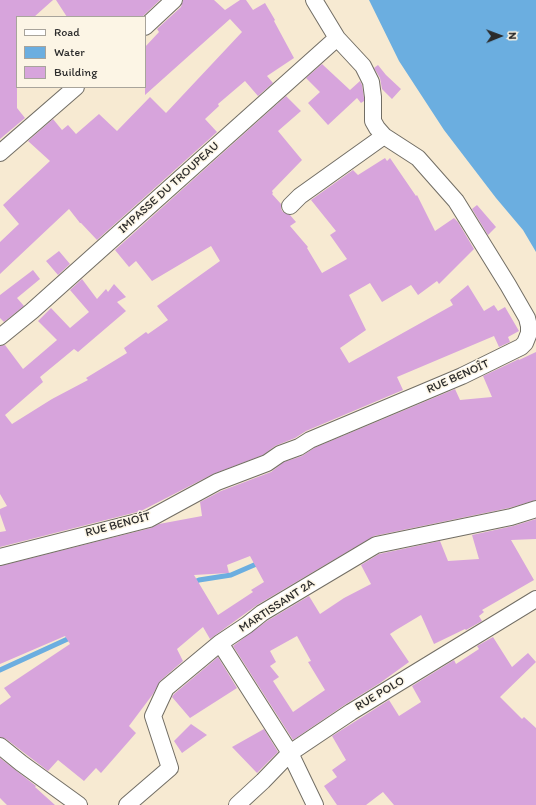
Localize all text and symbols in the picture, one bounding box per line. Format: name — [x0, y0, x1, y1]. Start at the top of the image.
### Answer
legend — [16, 16, 146, 88]
north arrow — [480, 16, 520, 56]
text: Road — [54, 25, 80, 39]
text: N — [506, 32, 519, 40]
text: Water — [54, 45, 85, 59]
text: Building — [54, 65, 97, 79]
street label: IMPASSE DU TROUPEAU — [116, 139, 222, 237]
street label: RUE BENOÎT — [424, 357, 492, 397]
street label: RUE BENOÎT — [84, 509, 152, 541]
street label: MARTISSANT 2A — [237, 576, 317, 636]
street label: RUE POLO — [353, 674, 407, 714]

